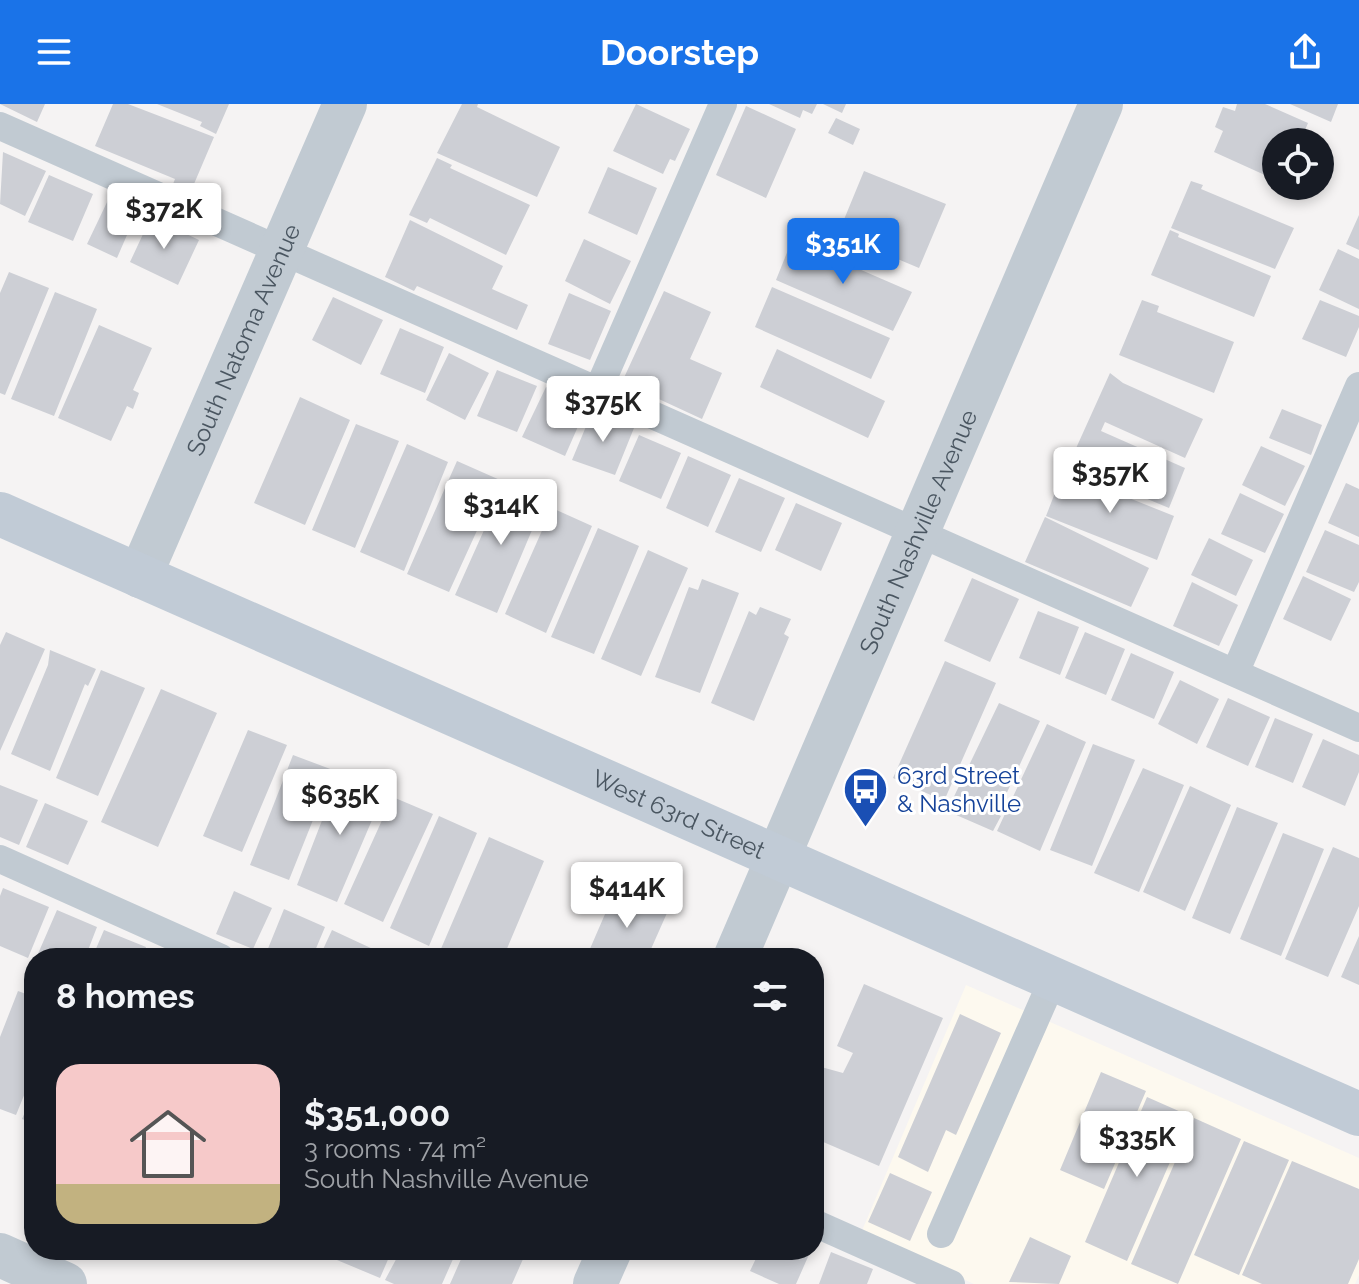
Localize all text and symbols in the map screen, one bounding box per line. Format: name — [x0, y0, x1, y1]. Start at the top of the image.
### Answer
icon: menu — [32, 30, 76, 74]
icon: share — [1283, 30, 1327, 74]
text: Doorstep — [600, 31, 759, 73]
map controls — [1262, 128, 1334, 200]
button: locate — [1262, 128, 1334, 200]
pin: $372K — [108, 183, 220, 251]
text: $372K — [125, 194, 203, 224]
pin: $351K — [787, 218, 899, 286]
street label: South Natoma Avenue — [180, 219, 306, 460]
text: $351K — [805, 229, 881, 259]
pin: $375K — [547, 376, 659, 444]
text: $375K — [565, 387, 641, 417]
street label: South Nashville Avenue — [853, 405, 983, 658]
pin: $357K — [1054, 447, 1166, 515]
text: $357K — [1071, 458, 1149, 488]
pin: $314K — [445, 479, 557, 547]
text: $314K — [463, 490, 539, 520]
place label: 63rd Street & Nashville — [897, 761, 1021, 818]
street label: West 63rd Street — [588, 763, 770, 865]
bus stop icon: 63rd Street & Nashville — [842, 765, 890, 828]
pin: $635K — [284, 769, 396, 837]
text: $635K — [301, 780, 379, 810]
pin: $414K — [571, 862, 683, 930]
text: $414K — [589, 873, 665, 903]
icon: filters — [748, 974, 792, 1018]
text: 8 homes — [56, 976, 195, 1016]
text: $351,000 — [304, 1094, 451, 1134]
icon: home — [120, 1096, 216, 1192]
pin: $335K — [1081, 1111, 1193, 1179]
text: $335K — [1098, 1122, 1176, 1152]
text: 3 rooms · 74 m² — [304, 1134, 486, 1164]
text: South Nashville Avenue — [304, 1164, 589, 1194]

